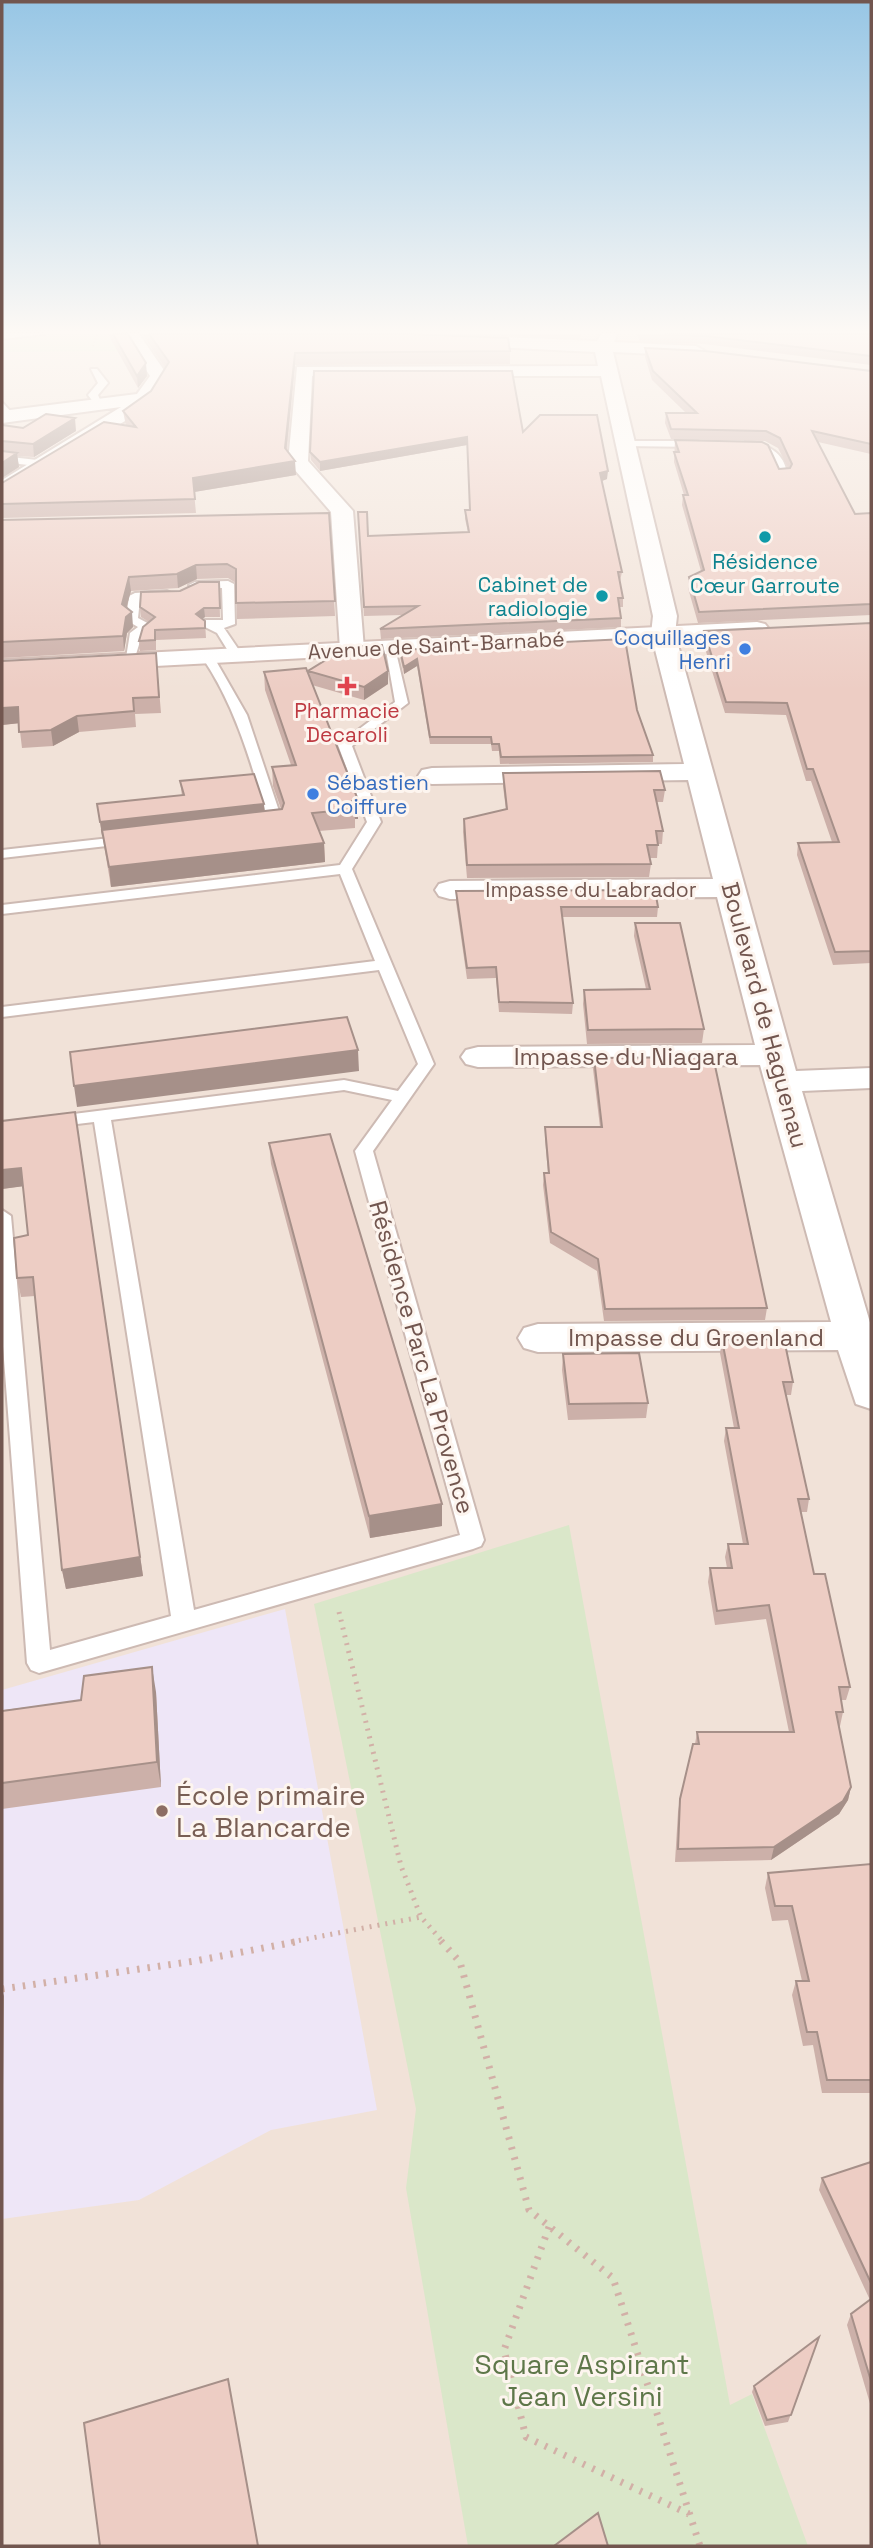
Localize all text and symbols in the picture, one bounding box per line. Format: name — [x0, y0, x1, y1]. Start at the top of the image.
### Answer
marker: Résidence Cœur Garroute — [757, 529, 773, 545]
place label: Résidence Cœur Garroute — [690, 548, 840, 599]
place label: Cabinet de radiologie — [478, 571, 588, 622]
marker: Cabinet de radiologie — [594, 588, 610, 604]
place label: Coquillages Henri — [614, 624, 731, 675]
street label: Avenue de Saint-Barnabé — [307, 625, 565, 665]
marker: Coquillages Henri — [737, 641, 753, 657]
marker: Pharmacie Decaroli — [339, 678, 355, 694]
place label: Pharmacie Decaroli — [294, 697, 400, 748]
place label: Sébastien Coiffure — [327, 769, 429, 820]
marker: Sébastien Coiffure — [305, 786, 321, 802]
street label: Impasse du Labrador — [485, 876, 697, 903]
street label: Boulevard de Haguenau — [715, 879, 815, 1151]
street label: Impasse du Niagara — [514, 1041, 738, 1072]
street label: Résidence Parc La Provence — [362, 1197, 482, 1517]
street label: Impasse du Groenland — [568, 1322, 824, 1353]
place label: École primaire La Blancarde — [176, 1777, 366, 1845]
marker: École primaire La Blancarde — [154, 1803, 170, 1819]
park label: Square Aspirant Jean Versini — [474, 2346, 690, 2414]

